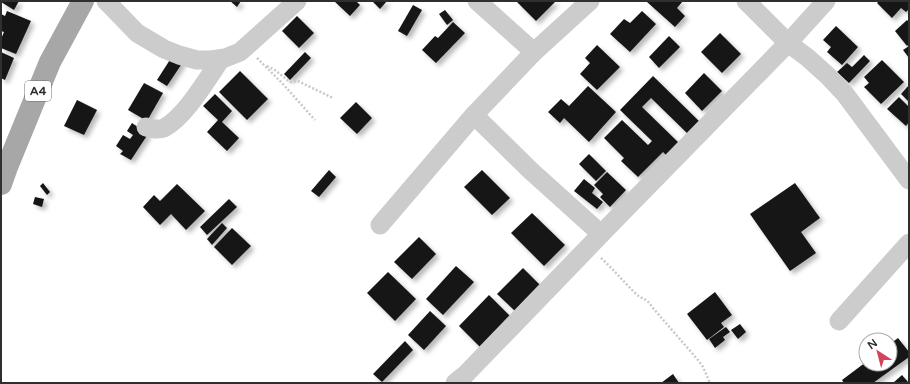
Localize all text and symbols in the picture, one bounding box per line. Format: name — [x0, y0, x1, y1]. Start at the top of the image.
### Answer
road number: A4 — [25, 81, 51, 101]
north arrow — [858, 332, 898, 372]
text: N — [865, 336, 880, 352]

